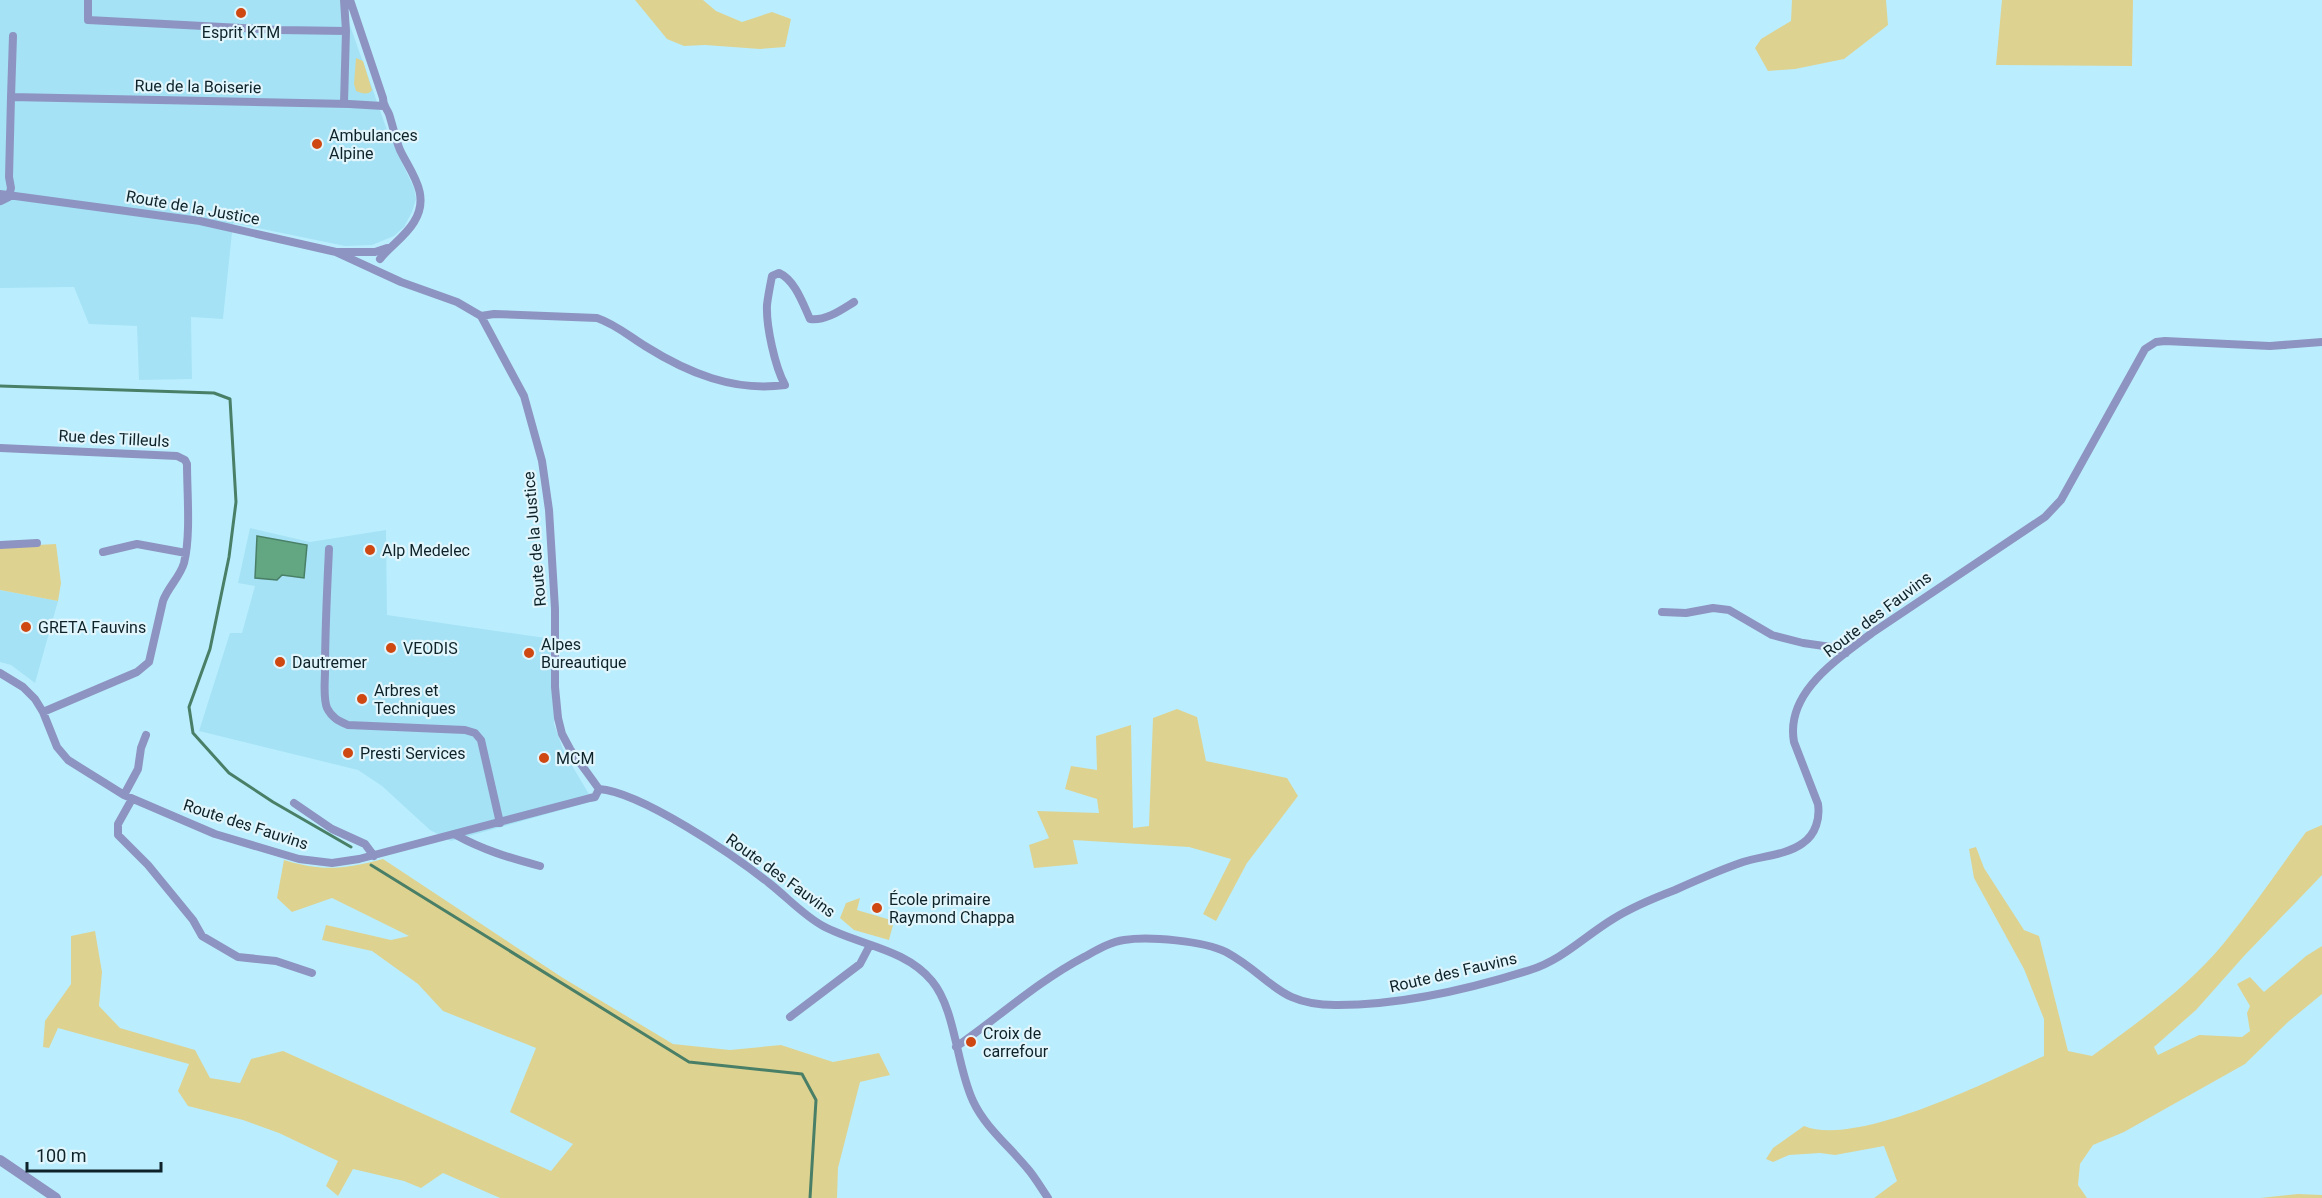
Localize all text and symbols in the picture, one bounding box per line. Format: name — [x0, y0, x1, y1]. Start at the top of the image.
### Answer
marker: Esprit KTM — [234, 6, 248, 20]
place label: Esprit KTM — [202, 23, 280, 42]
street label: Rue de la Boiserie — [134, 76, 261, 97]
place label: Ambulances Alpine — [329, 126, 418, 163]
marker: Ambulances Alpine — [310, 137, 324, 151]
street label: Route de la Justice — [125, 186, 261, 229]
street label: Rue des Tilleuls — [58, 426, 170, 451]
street label: Route de la Justice — [519, 471, 550, 607]
place label: Alp Medelec — [382, 541, 470, 560]
marker: Alp Medelec — [363, 543, 377, 557]
street label: Route des Fauvins — [1820, 568, 1935, 661]
place label: GRETA Fauvins — [38, 618, 146, 637]
marker: GRETA Fauvins — [19, 620, 33, 634]
place label: Alpes Bureautique — [541, 635, 627, 672]
place label: VEODIS — [403, 639, 458, 658]
marker: VEODIS — [384, 641, 398, 655]
marker: Alpes Bureautique — [522, 646, 536, 660]
place label: Dautremer — [292, 653, 368, 672]
marker: Dautremer — [273, 655, 287, 669]
place label: Arbres et Techniques — [374, 681, 456, 718]
marker: Arbres et Techniques — [355, 692, 369, 706]
place label: Presti Services — [360, 744, 466, 763]
marker: Presti Services — [341, 746, 355, 760]
place label: MCM — [556, 749, 594, 768]
marker: MCM — [537, 751, 551, 765]
street label: Route des Fauvins — [181, 795, 311, 854]
street label: Route des Fauvins — [723, 829, 839, 921]
place label: École primaire Raymond Chappa — [889, 890, 1015, 927]
marker: École primaire Raymond Chappa — [870, 901, 884, 915]
street label: Route des Fauvins — [1388, 949, 1519, 996]
place label: Croix de carrefour — [983, 1024, 1049, 1061]
marker: Croix de carrefour — [964, 1035, 978, 1049]
scale bar — [27, 1135, 160, 1173]
text: 100 m — [36, 1145, 87, 1166]

